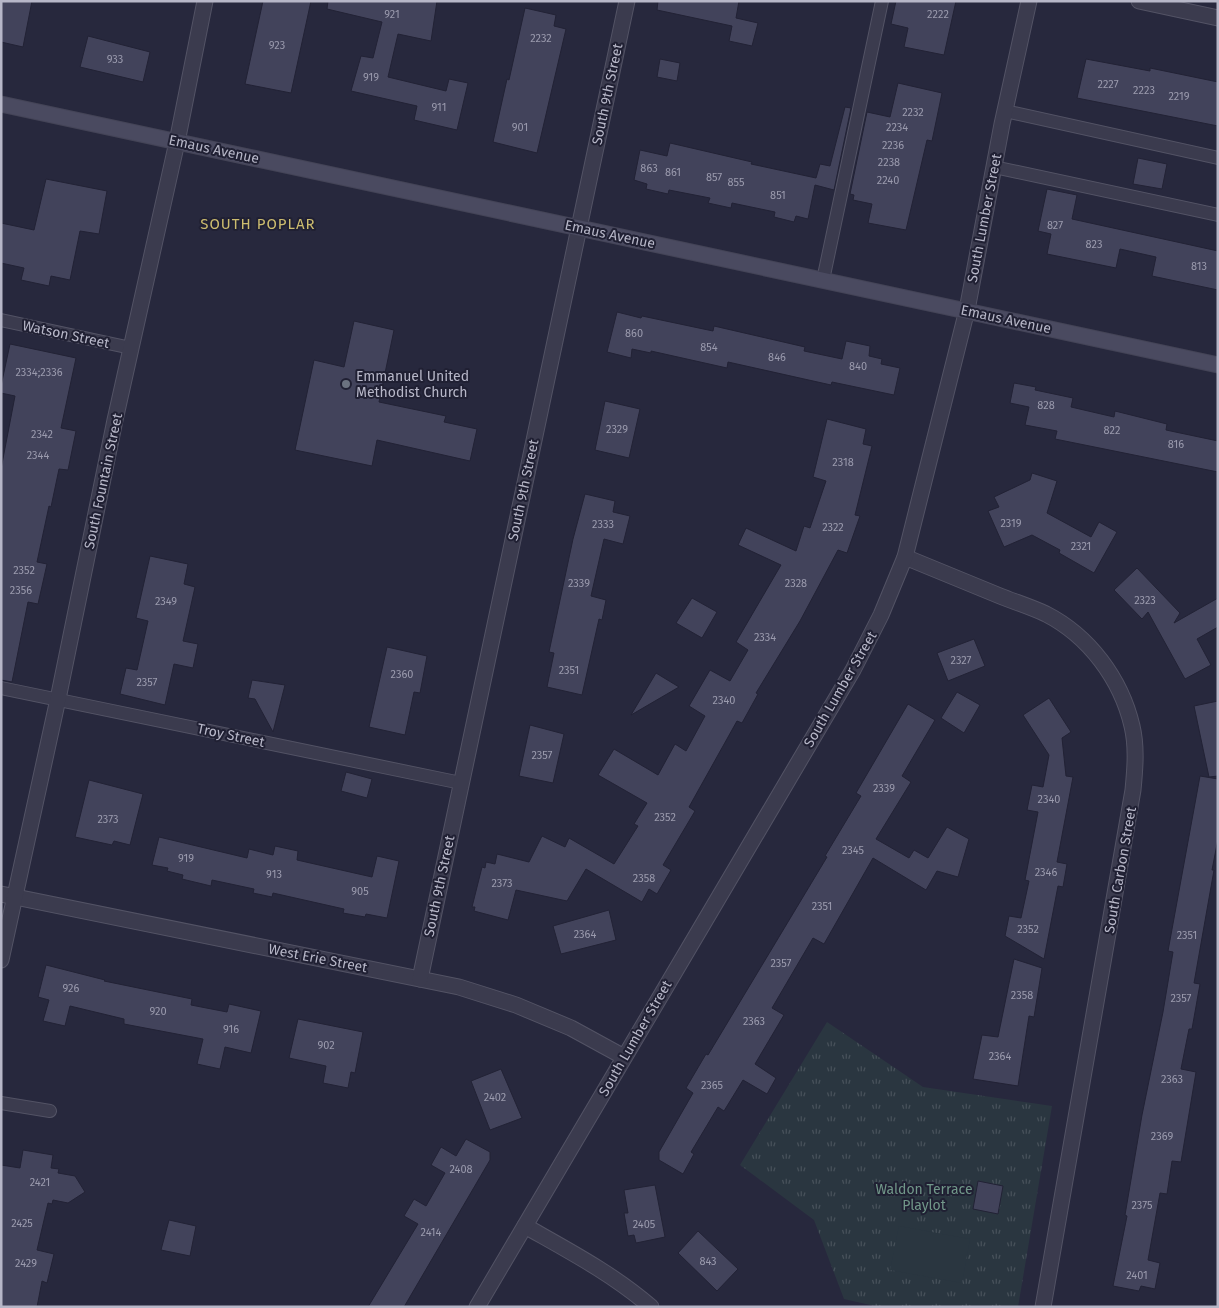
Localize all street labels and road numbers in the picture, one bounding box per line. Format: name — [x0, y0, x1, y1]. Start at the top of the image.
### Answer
street label: South 9th Street — [588, 41, 627, 146]
street label: Emaus Avenue — [167, 132, 261, 167]
street label: South Lumber Street — [964, 151, 1006, 284]
street label: Emaus Avenue — [563, 217, 657, 252]
street label: Emaus Avenue — [959, 302, 1053, 337]
street label: Watson Street — [21, 317, 112, 352]
street label: South Fountain Street — [81, 411, 126, 550]
street label: South 9th Street — [504, 437, 543, 542]
street label: South Lumber Street — [800, 628, 881, 750]
street label: Troy Street — [196, 720, 267, 751]
street label: South Carbon Street — [1101, 805, 1140, 935]
street label: South 9th Street — [420, 833, 459, 938]
street label: West Erie Street — [267, 941, 370, 977]
street label: South Lumber Street — [595, 977, 676, 1099]

